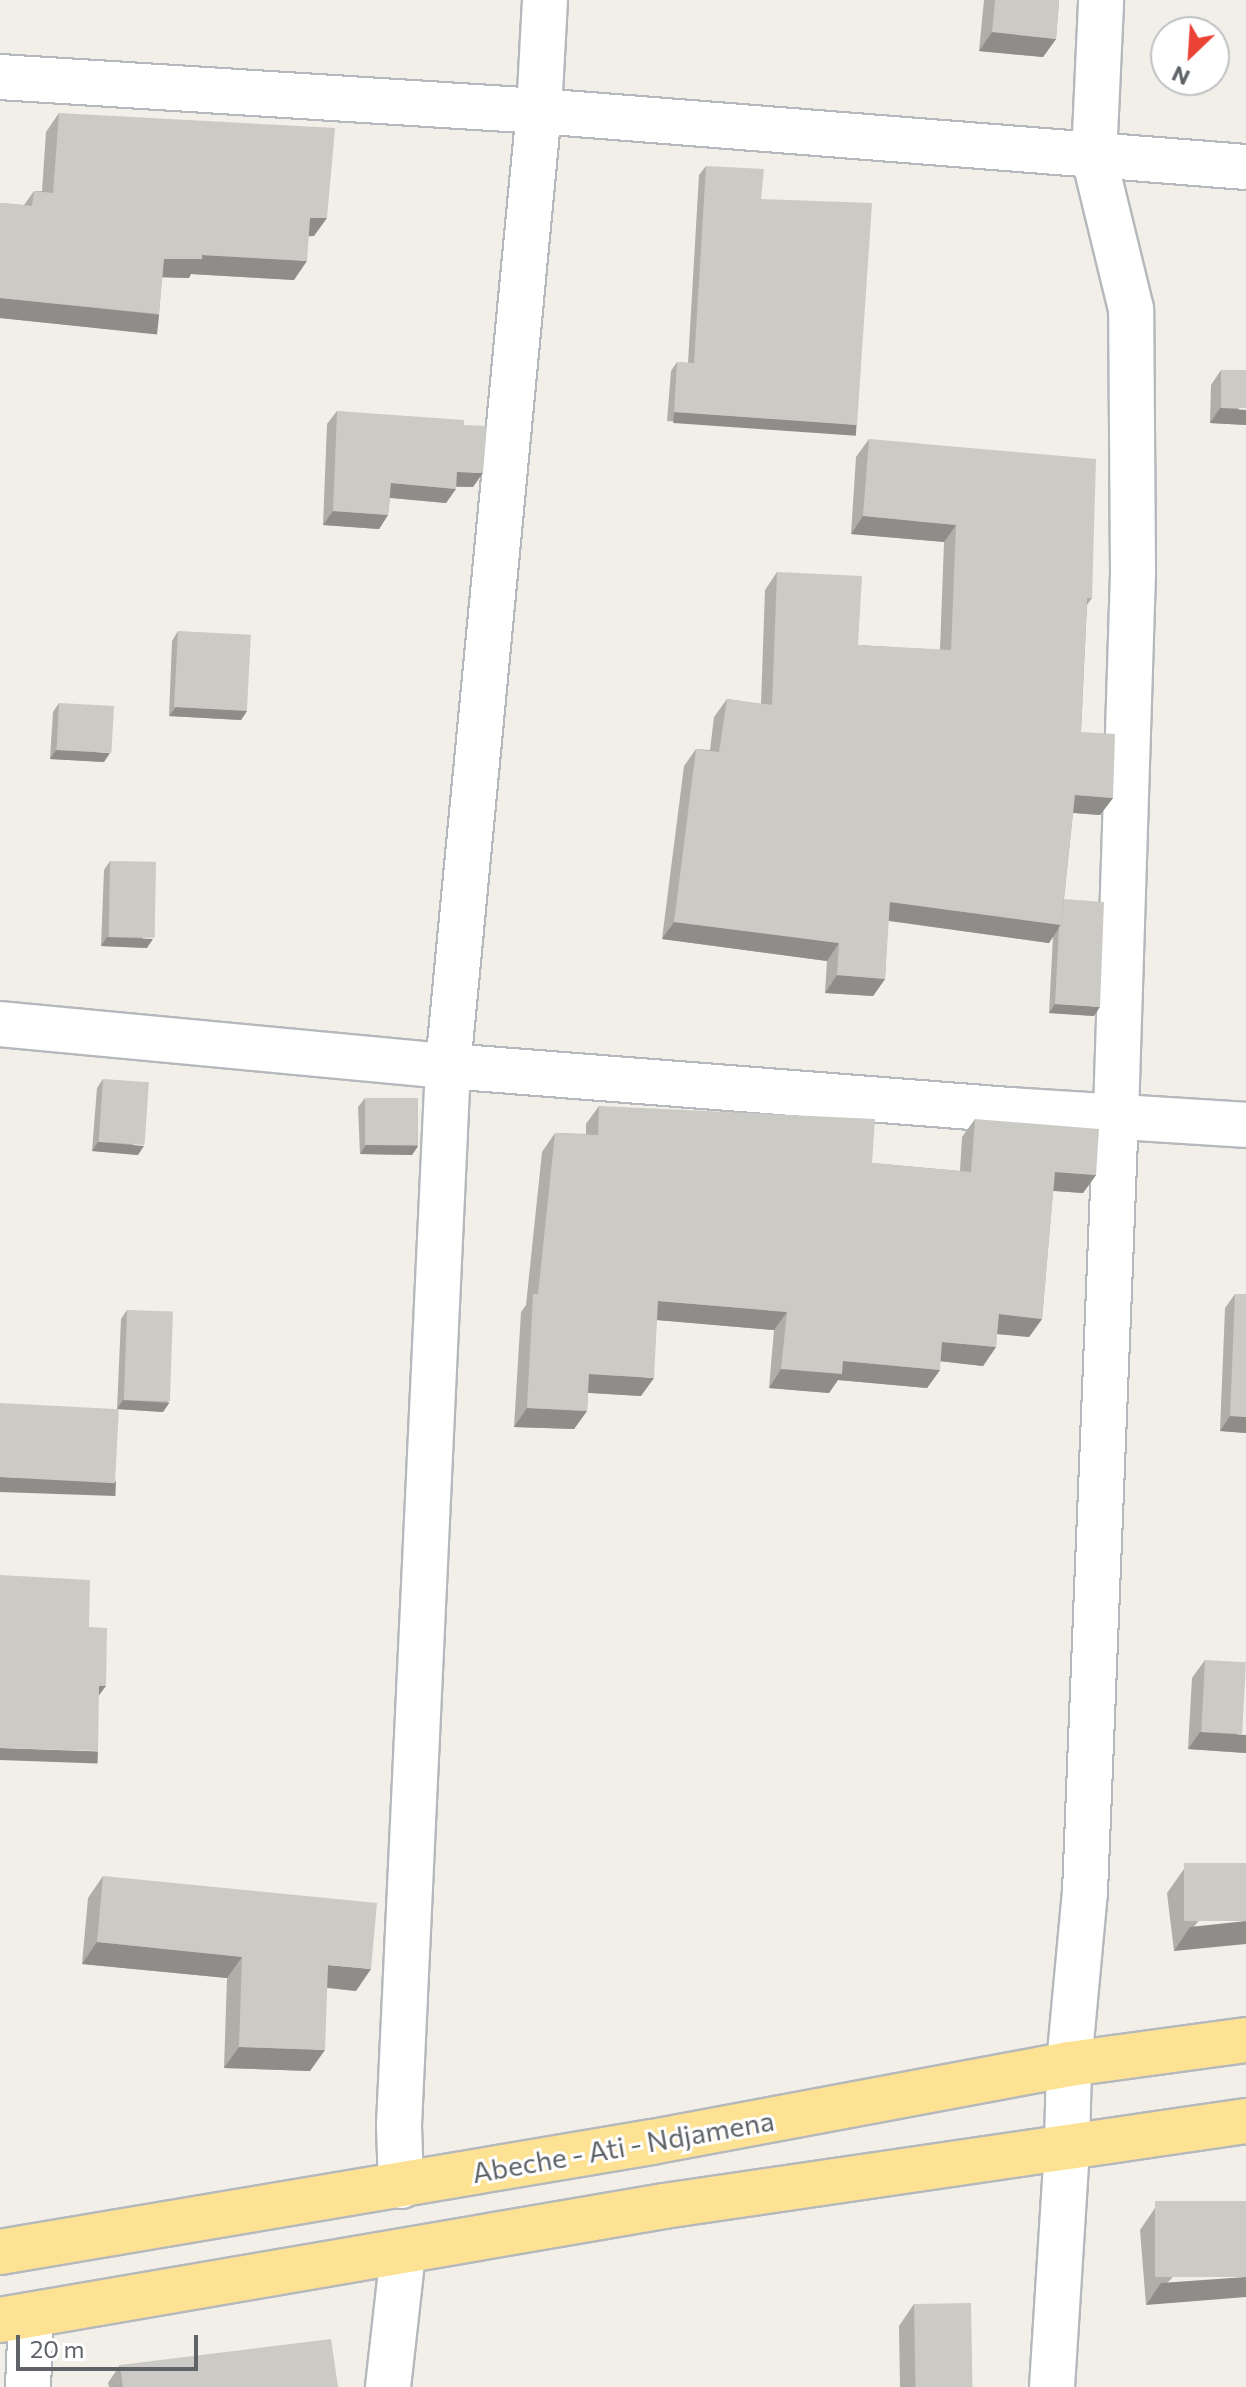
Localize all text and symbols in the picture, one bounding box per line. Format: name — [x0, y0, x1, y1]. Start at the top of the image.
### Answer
north arrow — [1150, 16, 1230, 96]
text: N — [1167, 61, 1194, 92]
street label: Abeche - Ati - Ndjamena — [469, 2103, 777, 2189]
scale bar — [20, 2319, 202, 2369]
text: 20 m — [30, 2334, 84, 2363]

